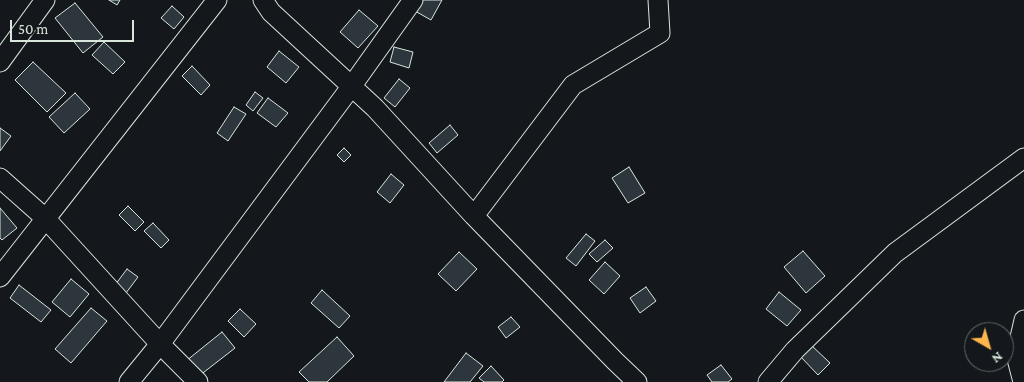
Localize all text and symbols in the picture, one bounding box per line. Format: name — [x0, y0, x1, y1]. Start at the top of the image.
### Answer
scale bar — [12, 10, 136, 42]
text: 50 m — [18, 21, 48, 37]
north arrow — [964, 322, 1014, 372]
text: N — [989, 349, 1006, 367]

